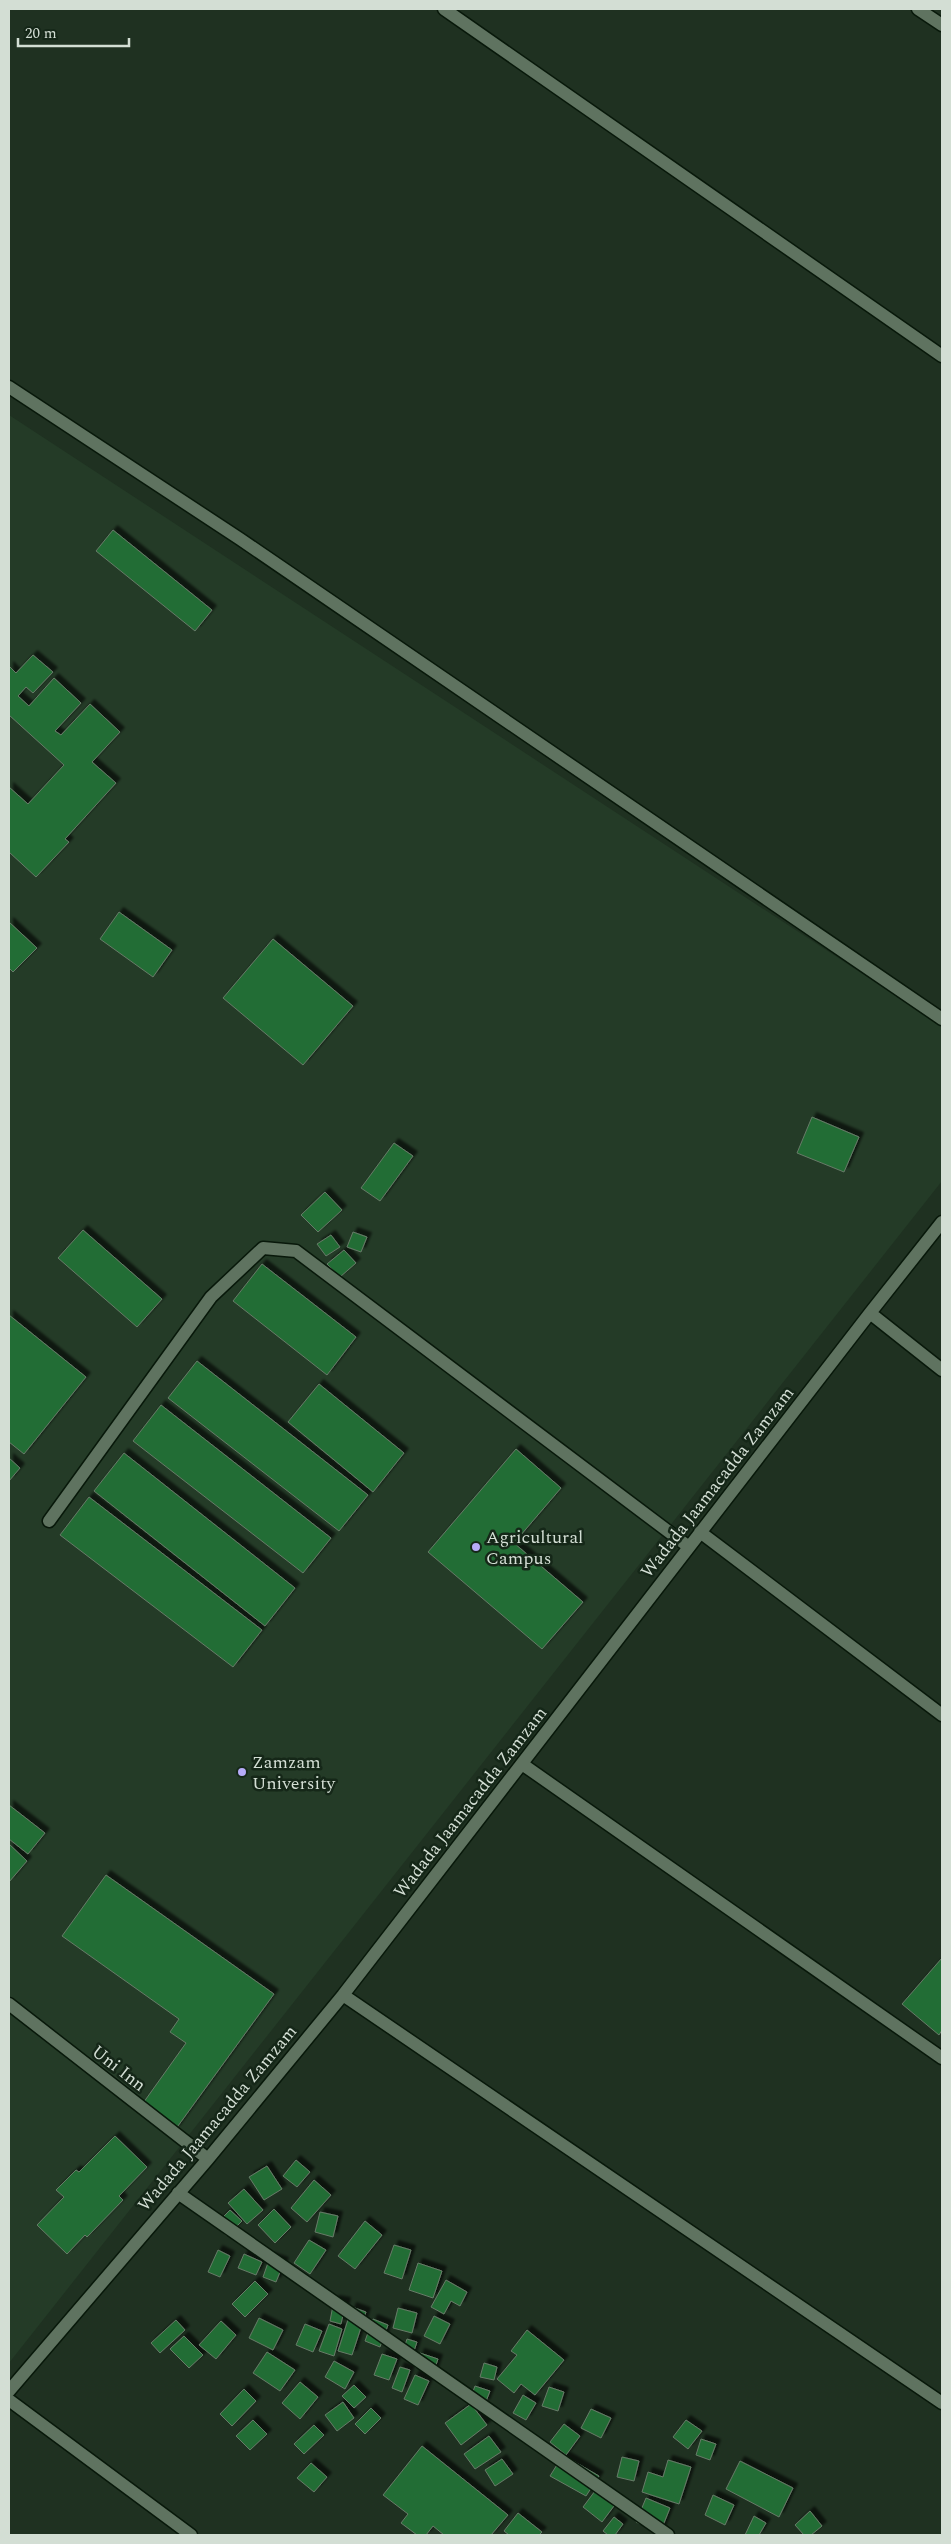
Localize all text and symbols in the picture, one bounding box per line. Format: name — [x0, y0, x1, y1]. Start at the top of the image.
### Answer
scale bar — [18, 15, 129, 47]
text: 20 m — [25, 22, 57, 45]
street label: Wadada Jaamacadda Zamzam — [634, 1381, 801, 1584]
place label: Agricultural Campus — [486, 1524, 583, 1572]
marker: Agricultural Campus — [470, 1541, 482, 1553]
street label: Wadada Jaamacadda Zamzam — [387, 1701, 554, 1904]
place label: Zamzam University — [252, 1749, 337, 1797]
marker: Zamzam University — [236, 1766, 248, 1778]
street label: Wadada Jaamacadda Zamzam — [131, 2019, 304, 2217]
street label: Uni Inn — [86, 2038, 152, 2098]

